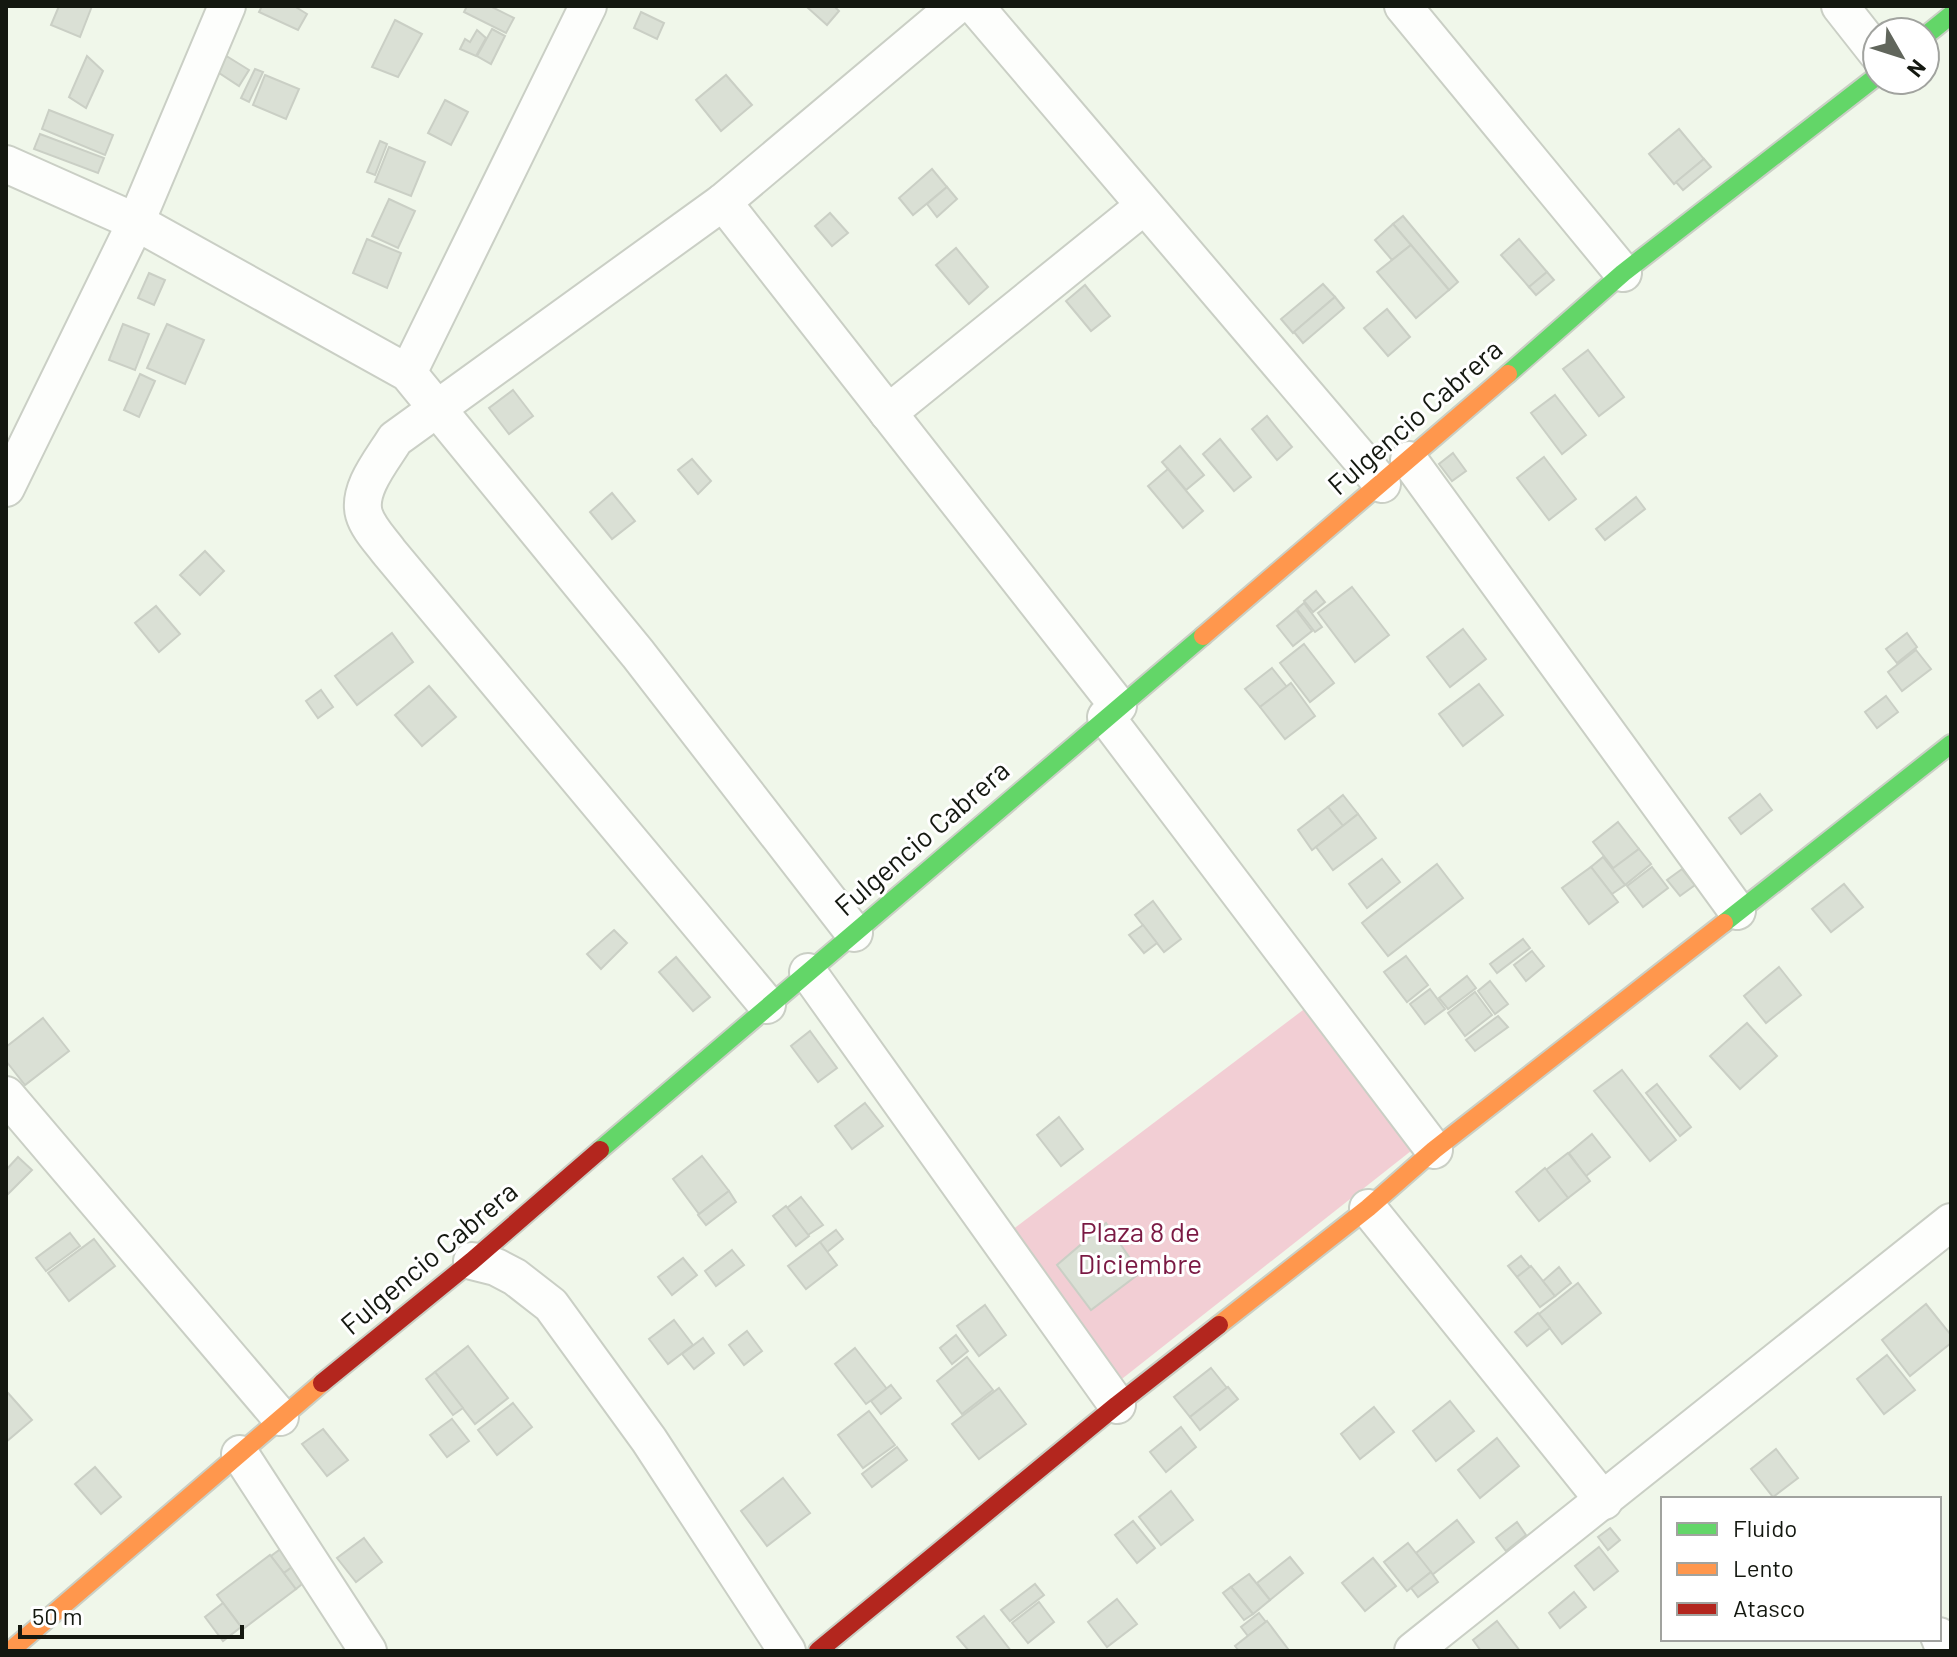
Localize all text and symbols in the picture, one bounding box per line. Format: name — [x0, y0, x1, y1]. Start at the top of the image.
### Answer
north arrow — [1861, 16, 1941, 96]
text: N — [1903, 55, 1932, 83]
street label: Fulgencio Cabrera — [1320, 331, 1509, 501]
street label: Fulgencio Cabrera — [827, 752, 1016, 922]
street label: Fulgencio Cabrera — [333, 1173, 524, 1341]
park label: Plaza 8 de Diciembre — [1078, 1214, 1202, 1280]
legend — [1661, 1497, 1941, 1641]
text: Fluido — [1733, 1513, 1797, 1542]
text: Lento — [1733, 1553, 1794, 1582]
scale bar — [20, 1589, 242, 1639]
text: Atasco — [1733, 1593, 1805, 1622]
text: 50 m — [32, 1601, 83, 1630]

